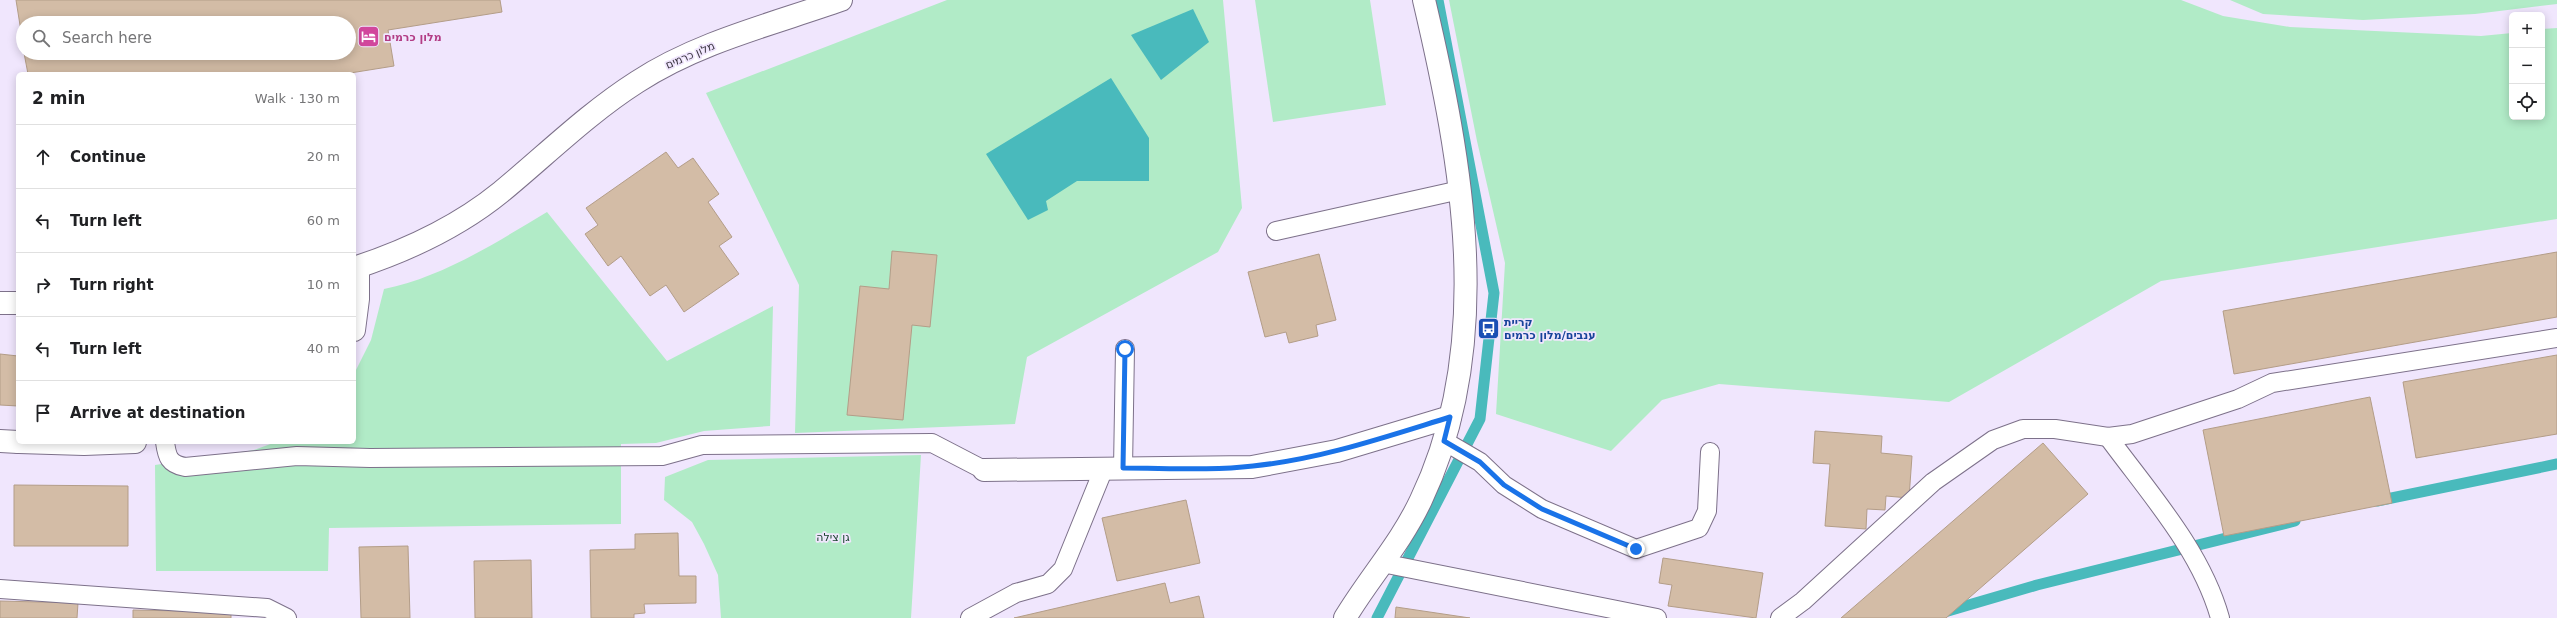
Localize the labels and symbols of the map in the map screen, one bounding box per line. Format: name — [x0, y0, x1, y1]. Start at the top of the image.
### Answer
hotel icon: מלון כרמים — [356, 24, 382, 50]
place label: מלון כרמים — [384, 31, 442, 44]
street label: מלון כרמים — [663, 39, 717, 72]
bus stop icon: קריית ענבים/מלון כרמים — [1475, 315, 1501, 341]
place label: קריית ענבים/מלון כרמים — [1504, 316, 1596, 342]
route start — [1116, 340, 1134, 358]
park label: גן צילה — [816, 531, 850, 544]
route end — [1627, 540, 1645, 558]

